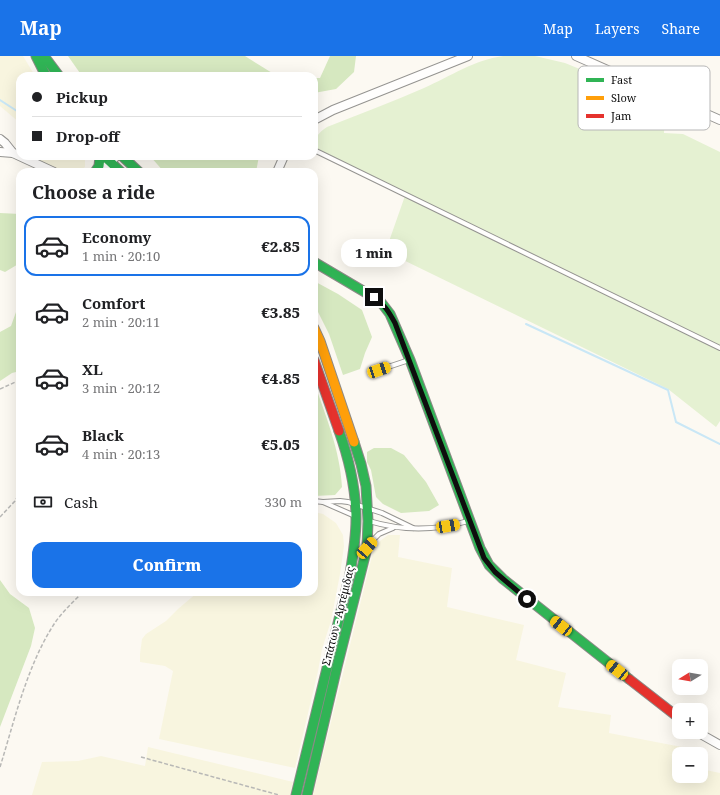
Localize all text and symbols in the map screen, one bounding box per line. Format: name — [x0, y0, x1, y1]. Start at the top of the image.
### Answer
text: Map — [20, 15, 62, 41]
text: Map — [543, 19, 573, 38]
text: Layers — [595, 19, 640, 38]
text: Share — [662, 19, 700, 38]
legend — [578, 66, 710, 130]
text: Fast — [611, 72, 632, 87]
text: Pickup — [56, 87, 108, 107]
text: Slow — [611, 90, 637, 105]
text: Jam — [610, 108, 632, 123]
text: Drop-off — [56, 126, 120, 146]
text: Choose a ride — [32, 180, 155, 204]
text: Economy — [82, 227, 151, 247]
icon: car — [34, 228, 70, 264]
text: €2.85 — [261, 236, 300, 256]
callout: 1 min — [341, 239, 407, 267]
text: 1 min — [355, 244, 393, 262]
text: 1 min · 20:10 — [82, 247, 160, 265]
route end — [365, 288, 383, 306]
text: Comfort — [82, 293, 145, 313]
icon: car — [34, 294, 70, 330]
text: €3.85 — [261, 302, 300, 322]
text: 2 min · 20:11 — [82, 313, 160, 331]
text: XL — [82, 359, 103, 379]
icon: car — [34, 360, 70, 396]
car — [366, 360, 392, 380]
text: €4.85 — [261, 368, 300, 388]
text: 3 min · 20:12 — [82, 379, 160, 397]
text: Black — [82, 425, 124, 445]
icon: car — [34, 426, 70, 462]
text: €5.05 — [261, 434, 300, 454]
text: 4 min · 20:13 — [82, 445, 160, 463]
icon: cash — [32, 491, 54, 513]
text: Cash — [64, 492, 98, 512]
text: 330 m — [265, 493, 302, 511]
car — [435, 518, 461, 534]
car — [355, 535, 379, 561]
button: Confirm — [32, 542, 302, 588]
street label: Σπάτων - Αρτέμιδας — [318, 565, 357, 667]
route start — [518, 590, 536, 608]
car — [548, 614, 574, 638]
car — [604, 658, 630, 682]
north arrow — [672, 659, 708, 695]
map controls — [672, 659, 708, 783]
button: + — [672, 703, 708, 739]
button: − — [672, 747, 708, 783]

